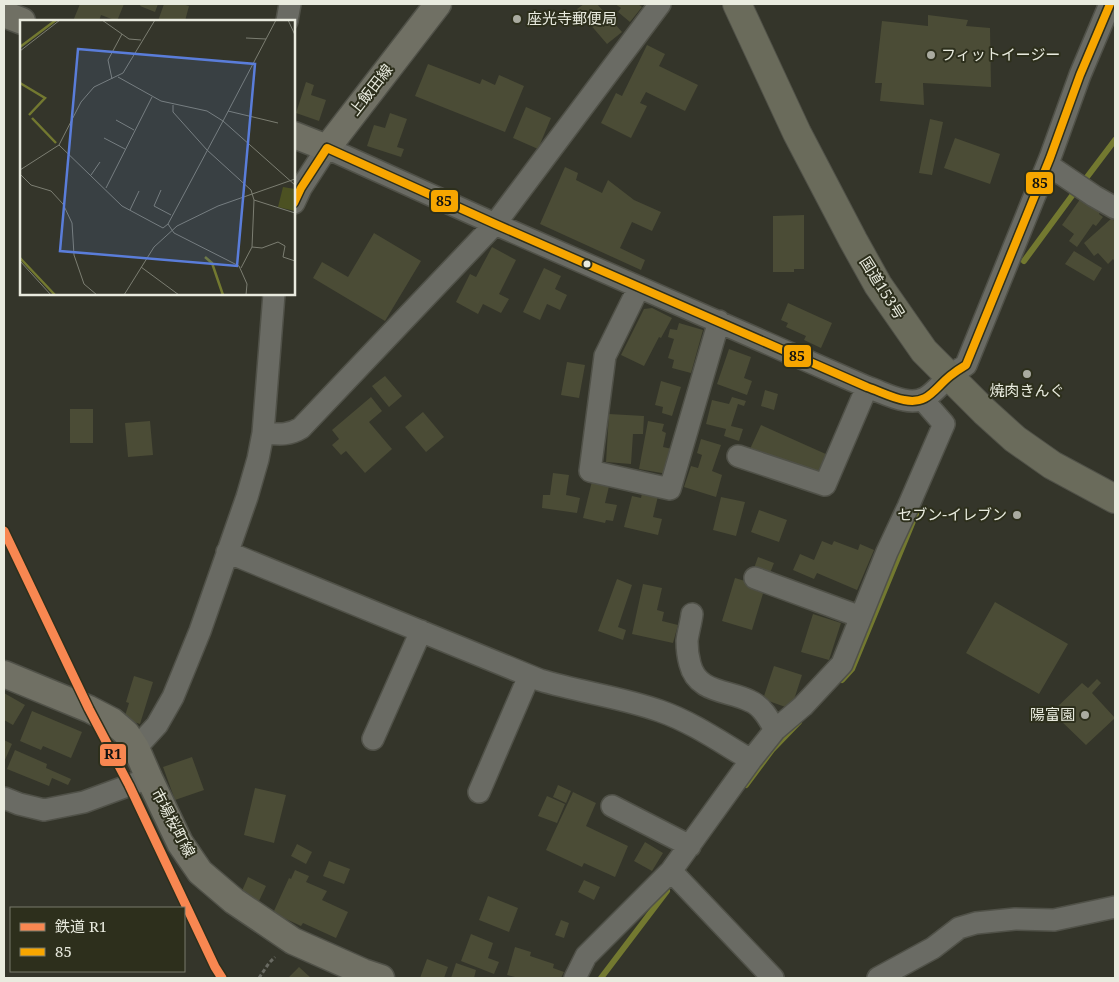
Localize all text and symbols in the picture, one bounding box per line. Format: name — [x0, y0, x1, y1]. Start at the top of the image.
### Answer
place label: 座光寺郵便局 — [527, 8, 617, 28]
marker: 座光寺郵便局 — [511, 13, 523, 25]
inset map — [20, 20, 295, 295]
place label: フィットイージー — [941, 44, 1060, 64]
marker: フィットイージー — [925, 49, 937, 61]
street label: 上飯田線 — [344, 60, 397, 119]
line badge: 85 — [1025, 171, 1054, 195]
text: 85 — [1032, 173, 1048, 192]
line badge: 85 — [430, 189, 459, 213]
text: 85 — [436, 191, 452, 210]
street label: 国道153号 — [856, 252, 910, 323]
unlabelled marker — [582, 259, 592, 269]
line badge: 85 — [783, 344, 812, 368]
text: 85 — [789, 346, 805, 365]
marker: 焼肉きんぐ — [1021, 368, 1033, 380]
place label: 焼肉きんぐ — [989, 380, 1065, 400]
place label: セブン-イレブン — [897, 504, 1007, 524]
marker: セブン-イレブン — [1011, 509, 1023, 521]
place label: 陽富園 — [1030, 704, 1075, 724]
marker: 陽富園 — [1079, 709, 1091, 721]
line badge: R1 — [99, 743, 127, 767]
text: R1 — [104, 744, 122, 763]
street label: 市場桜町線 — [147, 785, 200, 860]
legend — [10, 907, 185, 972]
text: 鉄道 R1 — [55, 916, 107, 936]
text: 85 — [55, 941, 72, 961]

